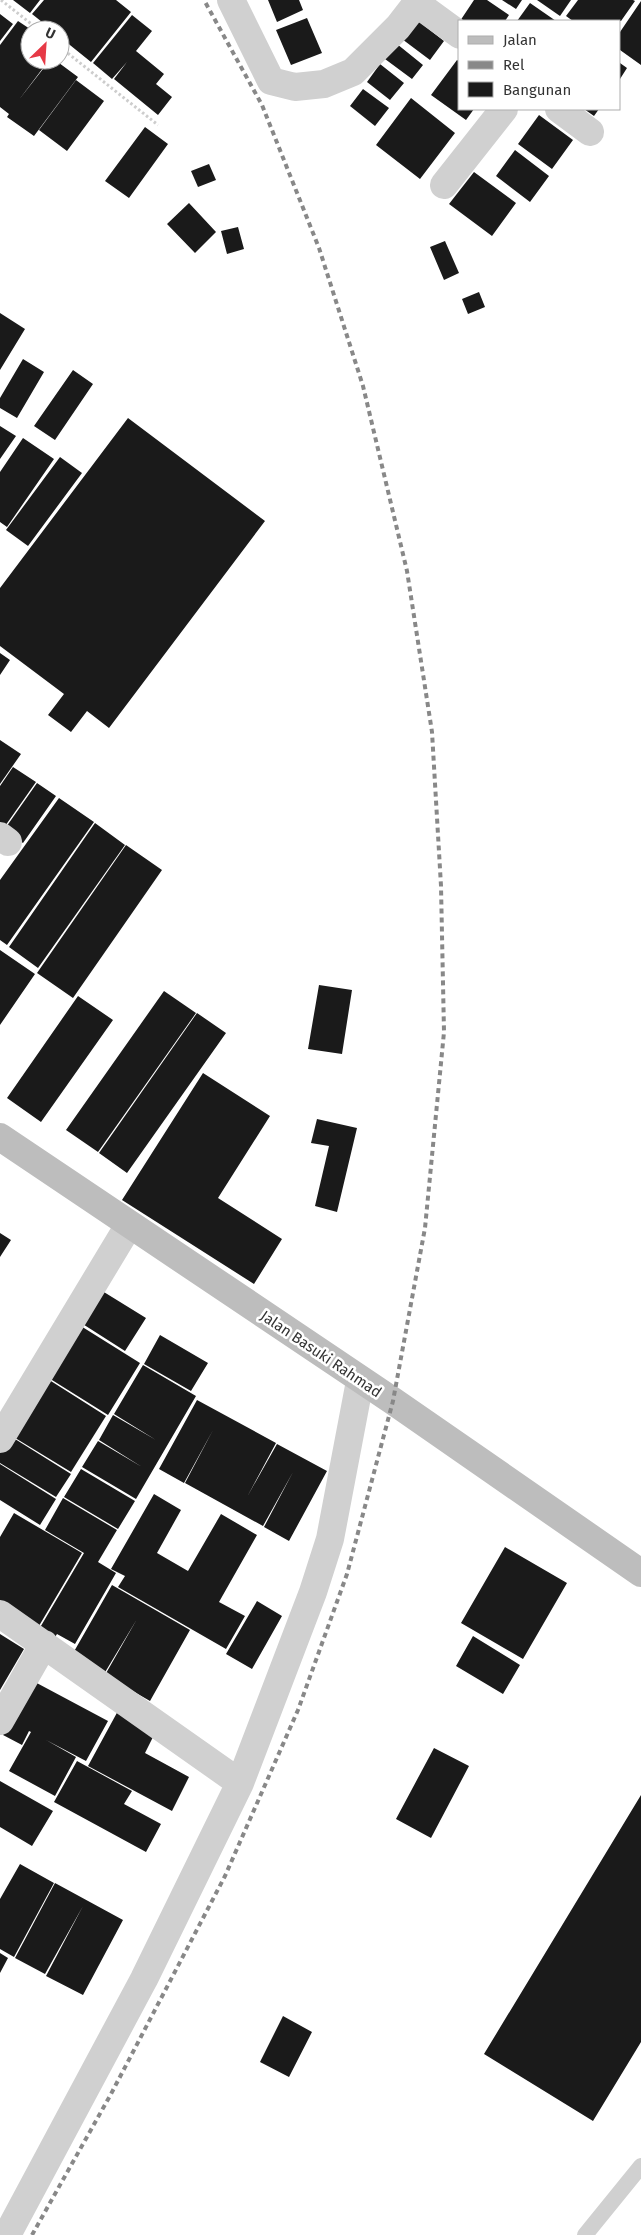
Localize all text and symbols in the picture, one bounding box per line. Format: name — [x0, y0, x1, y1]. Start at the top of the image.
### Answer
north arrow — [20, 20, 70, 70]
legend — [458, 20, 621, 110]
text: U — [43, 24, 58, 43]
text: Jalan — [503, 31, 537, 49]
text: Rel — [503, 56, 525, 74]
text: Bangunan — [503, 81, 571, 99]
street label: Jalan Basuki Rahmad — [257, 1307, 385, 1401]

